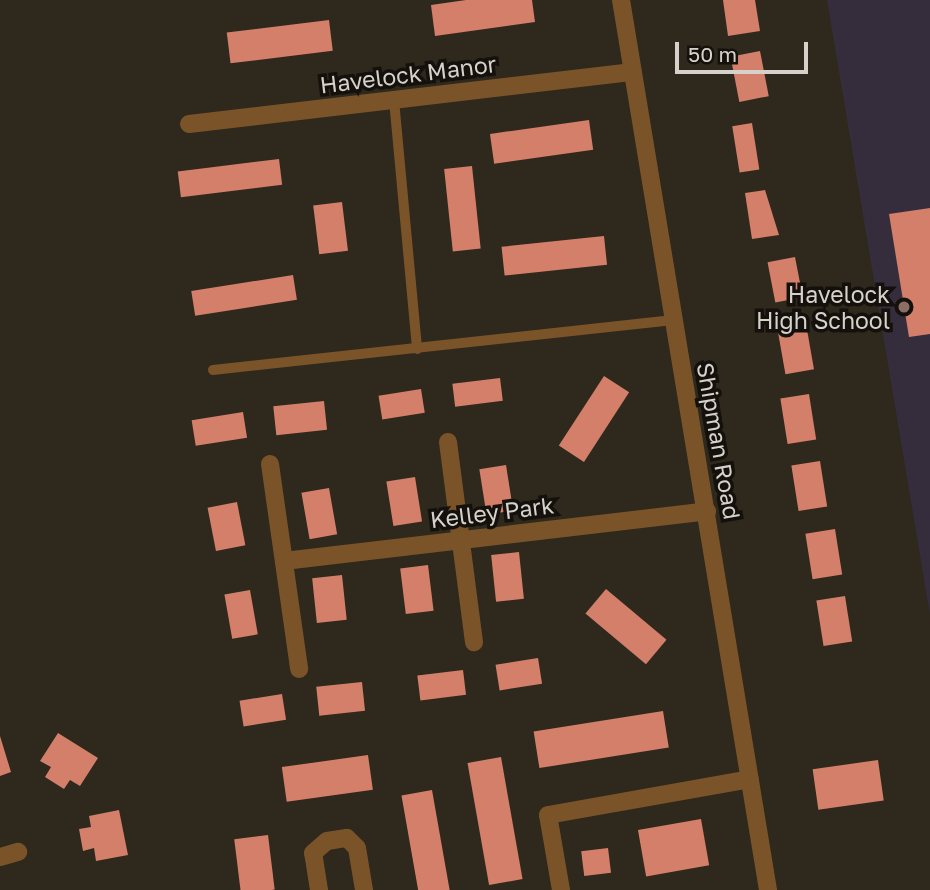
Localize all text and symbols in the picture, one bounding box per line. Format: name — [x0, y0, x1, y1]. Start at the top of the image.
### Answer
scale bar — [678, 28, 811, 72]
text: 50 m — [688, 41, 737, 67]
street label: Havelock Manor — [318, 49, 498, 99]
place label: Havelock High School — [756, 280, 890, 334]
marker: Havelock High School — [896, 299, 912, 315]
street label: Shipman Road — [692, 360, 746, 522]
street label: Kelley Park — [429, 491, 555, 533]

